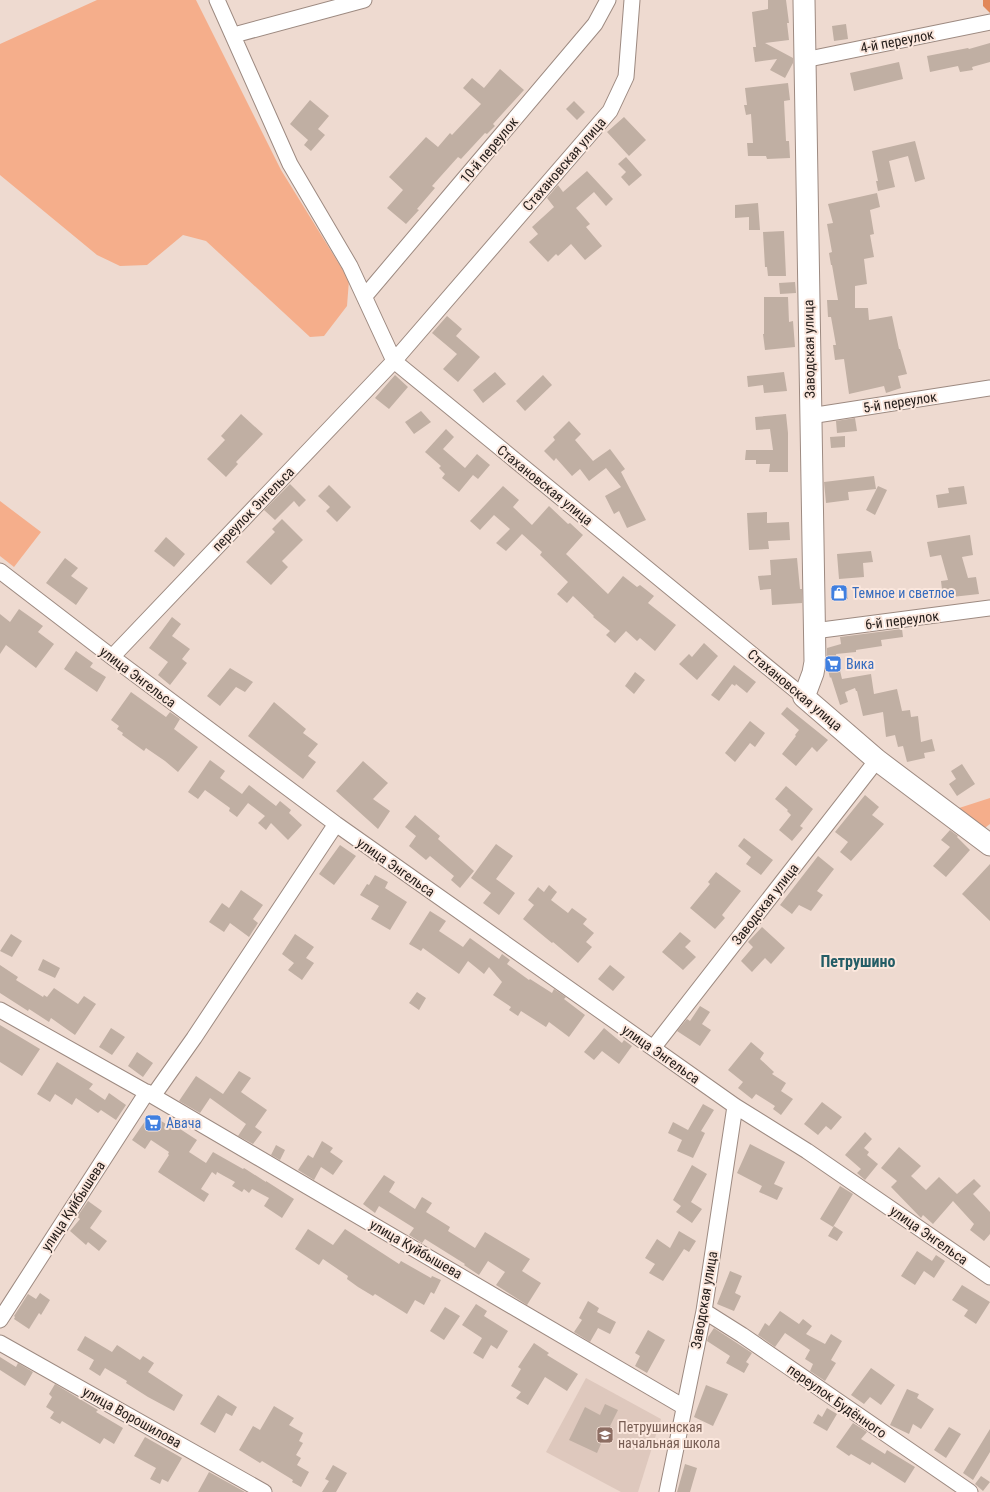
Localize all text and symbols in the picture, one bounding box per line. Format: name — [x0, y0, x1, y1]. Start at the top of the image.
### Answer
street label: 4-й переулок — [859, 26, 935, 56]
street label: 10-й переулок — [457, 114, 521, 186]
street label: Стахановская улица — [519, 114, 609, 214]
street label: Заводская улица — [800, 299, 818, 399]
street label: 5-й переулок — [862, 388, 938, 416]
street label: Стахановская улица — [494, 442, 596, 528]
street label: переулок Энгельса — [209, 464, 297, 554]
shop icon: Темное и светлое — [829, 583, 849, 603]
place label: Темное и светлое — [852, 585, 955, 601]
street label: 6-й переулок — [864, 608, 940, 632]
street label: улица Энгельса — [97, 643, 179, 711]
street label: Стахановская улица — [745, 646, 845, 734]
supermarket icon: Вика — [823, 654, 843, 674]
place label: Вика — [846, 656, 874, 672]
street label: улица Энгельса — [354, 834, 438, 900]
street label: Заводская улица — [728, 860, 802, 948]
district label: Петрушино — [820, 952, 896, 971]
street label: улица Энгельса — [619, 1021, 703, 1087]
supermarket icon: Авача — [143, 1113, 163, 1133]
place label: Авача — [166, 1115, 201, 1131]
street label: улица Куйбышева — [38, 1158, 108, 1254]
street label: улица Энгельса — [887, 1202, 971, 1268]
street label: улица Куйбышева — [367, 1216, 465, 1282]
street label: Заводская улица — [688, 1250, 720, 1350]
street label: переулок Будённого — [784, 1361, 890, 1441]
street label: улица Ворошилова — [80, 1383, 184, 1451]
place label: Петрушинская начальная школа — [618, 1419, 720, 1451]
school or university icon: Петрушинская начальная школа — [595, 1425, 615, 1445]

